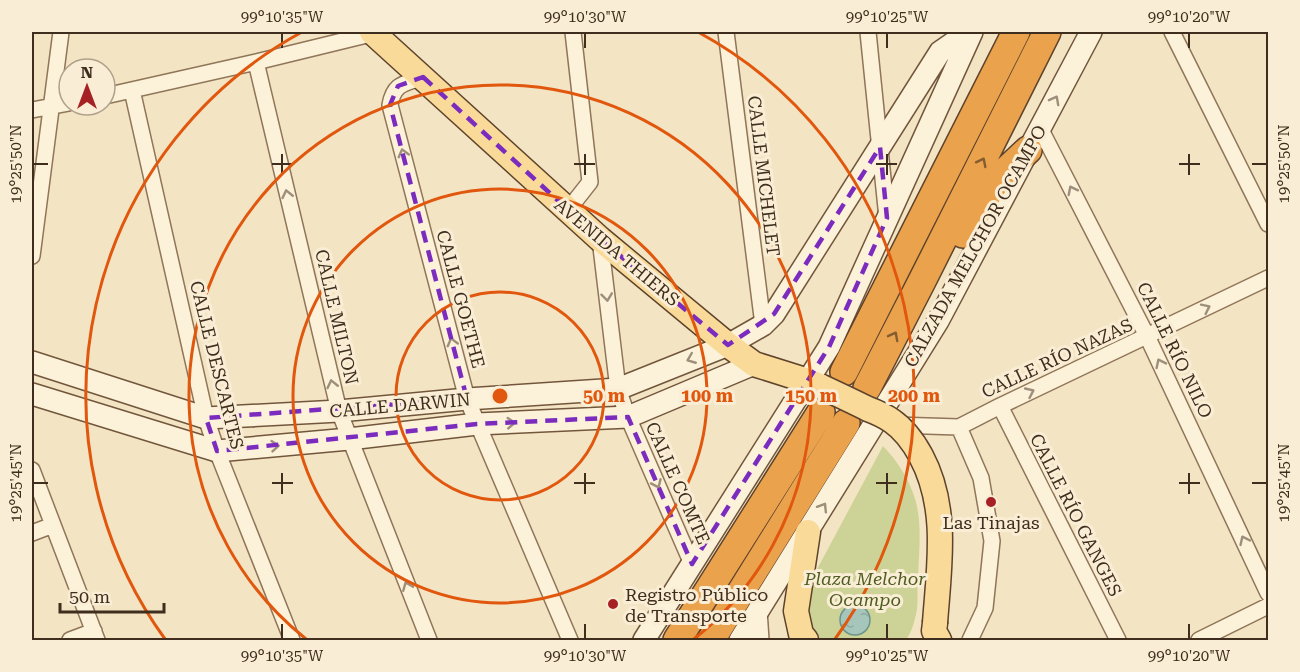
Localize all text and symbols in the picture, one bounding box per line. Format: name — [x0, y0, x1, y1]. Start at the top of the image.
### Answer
text: 99°10'35"W — [241, 8, 324, 26]
text: 99°10'30"W — [544, 8, 627, 26]
text: 99°10'25"W — [846, 8, 929, 26]
text: 99°10'20"W — [1148, 8, 1231, 26]
north arrow — [57, 57, 117, 117]
text: N — [81, 63, 93, 82]
street label: CALLE MICHELET — [744, 94, 784, 258]
one-way arrow — [1048, 96, 1059, 106]
street label: CALZADA MELCHOR OCAMPO — [900, 121, 1050, 371]
text: 19°25'50"N — [7, 124, 25, 204]
text: 19°25'50"N — [1275, 124, 1293, 204]
one-way arrow — [398, 148, 410, 159]
one-way arrow — [975, 158, 986, 168]
one-way arrow — [1068, 185, 1079, 196]
one-way arrow — [282, 189, 295, 199]
street label: AVENIDA THIERS — [550, 194, 684, 310]
street label: CALLE GOETHE — [432, 228, 490, 370]
street label: CALLE MILTON — [311, 247, 363, 387]
street label: CALLE DESCARTES — [186, 279, 248, 451]
street label: CALLE RÍO NILO — [1133, 279, 1217, 421]
one-way arrow — [600, 293, 612, 302]
one-way arrow — [1200, 303, 1211, 315]
street label: CALLE RÍO NAZAS — [978, 314, 1136, 402]
one-way arrow — [887, 332, 898, 342]
one-way arrow — [447, 337, 459, 348]
one-way arrow — [686, 352, 697, 365]
one-way arrow — [1156, 359, 1168, 370]
one-way arrow — [327, 379, 340, 389]
text: 50 m — [583, 385, 626, 406]
text: 100 m — [681, 385, 734, 406]
text: 150 m — [785, 385, 838, 406]
text: 200 m — [888, 385, 941, 406]
centre of rings — [490, 386, 510, 406]
one-way arrow — [1024, 387, 1035, 399]
street label: CALLE DARWIN — [329, 388, 471, 422]
one-way arrow — [506, 416, 515, 429]
street label: CALLE COMTE — [642, 419, 714, 547]
street label: CALLE RÍO GANGES — [1026, 430, 1126, 600]
one-way arrow — [270, 440, 280, 453]
text: 19°25'45"N — [7, 443, 25, 523]
text: 19°25'45"N — [1275, 443, 1293, 523]
one-way arrow — [650, 477, 662, 488]
marker: Las Tinajas — [984, 495, 998, 509]
one-way arrow — [816, 502, 827, 513]
place label: Las Tinajas — [943, 512, 1039, 533]
one-way arrow — [1239, 535, 1251, 546]
park label: Plaza Melchor Ocampo — [803, 568, 926, 610]
scale bar — [60, 576, 164, 614]
one-way arrow — [402, 581, 415, 592]
place label: Registro Público de Transporte — [625, 584, 768, 626]
text: 50 m — [69, 586, 110, 607]
marker: Registro Público de Transporte — [606, 597, 620, 611]
text: 99°10'35"W — [241, 647, 324, 665]
text: 99°10'30"W — [544, 647, 627, 665]
text: 99°10'25"W — [846, 647, 929, 665]
text: 99°10'20"W — [1148, 647, 1231, 665]

